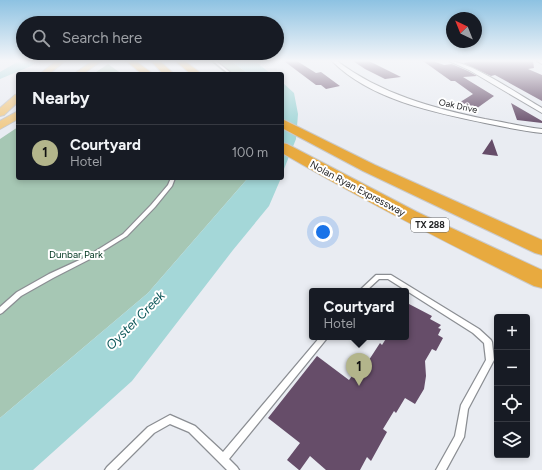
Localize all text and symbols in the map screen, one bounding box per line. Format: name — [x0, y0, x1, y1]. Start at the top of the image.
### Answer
north arrow — [446, 12, 482, 48]
search box — [16, 16, 284, 60]
icon: search — [30, 27, 52, 49]
text: Search here — [62, 29, 142, 47]
text: Nearby — [32, 88, 90, 108]
street label: Oak Drive — [438, 96, 478, 115]
text: Courtyard — [70, 136, 141, 154]
text: 1 — [42, 145, 48, 160]
text: 100 m — [232, 145, 268, 160]
text: Hotel — [70, 154, 102, 169]
street label: Nolan Ryan Expressway — [308, 158, 408, 219]
road number: TX 288 — [411, 218, 449, 232]
your location — [313, 222, 333, 242]
park label: Dunbar Park — [49, 248, 103, 261]
water label: Oyster Creek — [103, 287, 168, 353]
popup — [309, 288, 409, 340]
text: Courtyard — [324, 298, 394, 316]
map controls — [494, 314, 530, 458]
button: + — [494, 314, 530, 350]
text: Hotel — [324, 316, 356, 331]
button: − — [494, 350, 530, 386]
pin: 1 — [346, 353, 372, 386]
button: locate — [494, 386, 530, 422]
button: layers — [494, 422, 530, 458]

